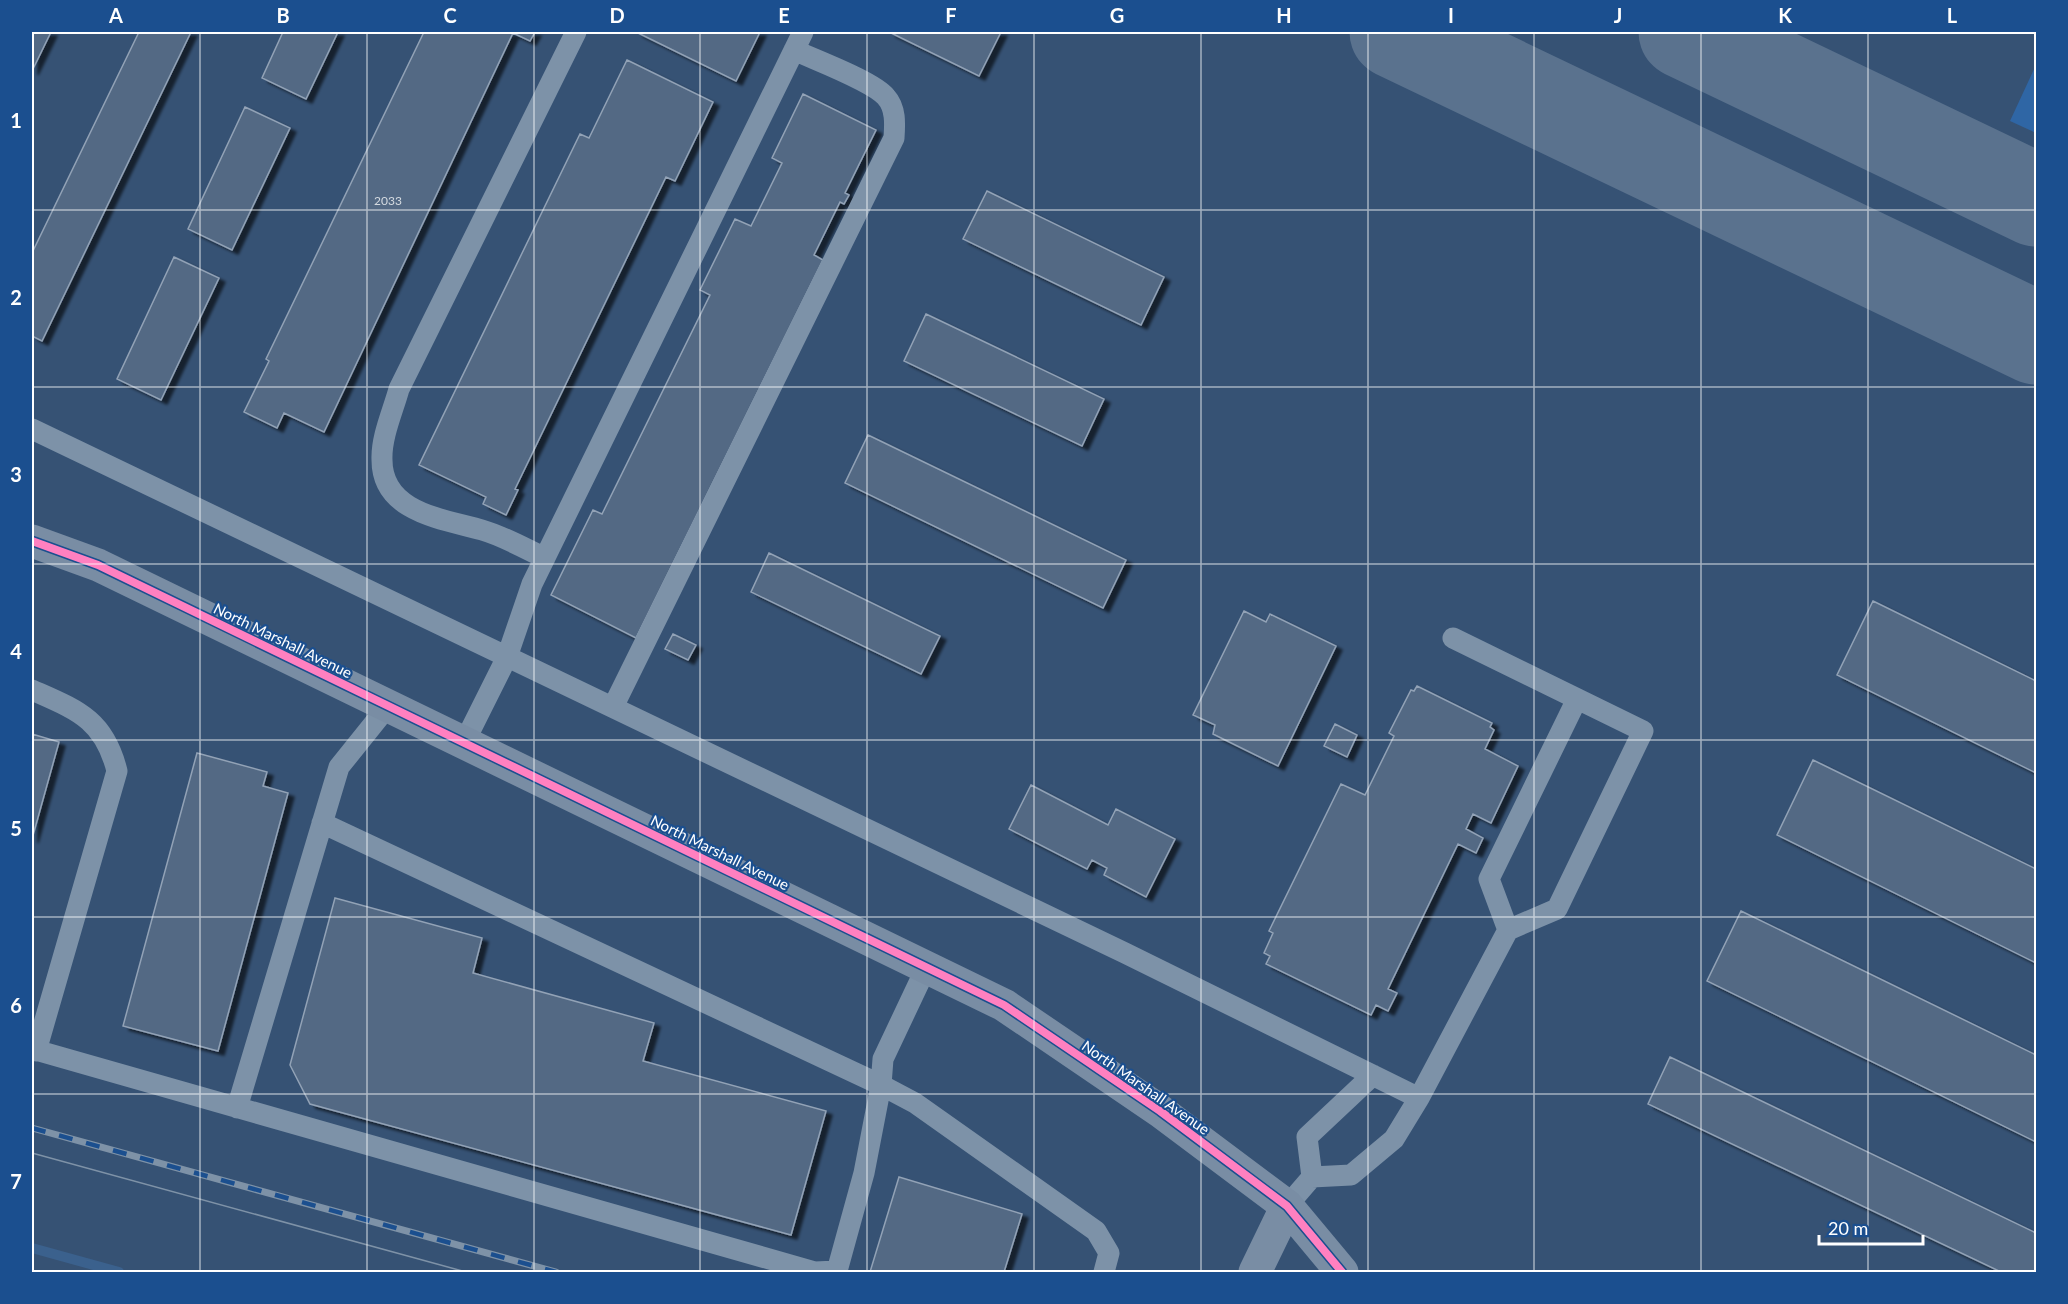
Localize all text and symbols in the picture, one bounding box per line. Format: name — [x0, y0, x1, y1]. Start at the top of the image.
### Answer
text: A — [108, 3, 123, 27]
text: B — [276, 3, 290, 27]
text: C — [443, 3, 457, 27]
text: D — [609, 3, 625, 27]
text: E — [778, 3, 790, 27]
text: F — [945, 3, 957, 27]
text: G — [1110, 3, 1124, 27]
text: H — [1276, 3, 1292, 27]
text: I — [1448, 3, 1454, 27]
text: J — [1614, 3, 1622, 27]
text: K — [1778, 3, 1792, 27]
text: L — [1947, 3, 1958, 27]
text: 1 — [10, 108, 22, 132]
house number: 2033 — [374, 193, 402, 208]
text: 2 — [10, 285, 22, 309]
text: 3 — [10, 462, 22, 486]
street label: North Marshall Avenue — [211, 599, 355, 681]
text: 4 — [10, 639, 22, 663]
street label: North Marshall Avenue — [648, 811, 792, 893]
text: 5 — [10, 816, 22, 840]
text: 6 — [10, 993, 22, 1017]
street label: North Marshall Avenue — [1079, 1036, 1213, 1138]
text: 7 — [10, 1169, 22, 1193]
scale bar — [1819, 1208, 1922, 1246]
text: 20 m — [1828, 1217, 1868, 1239]

